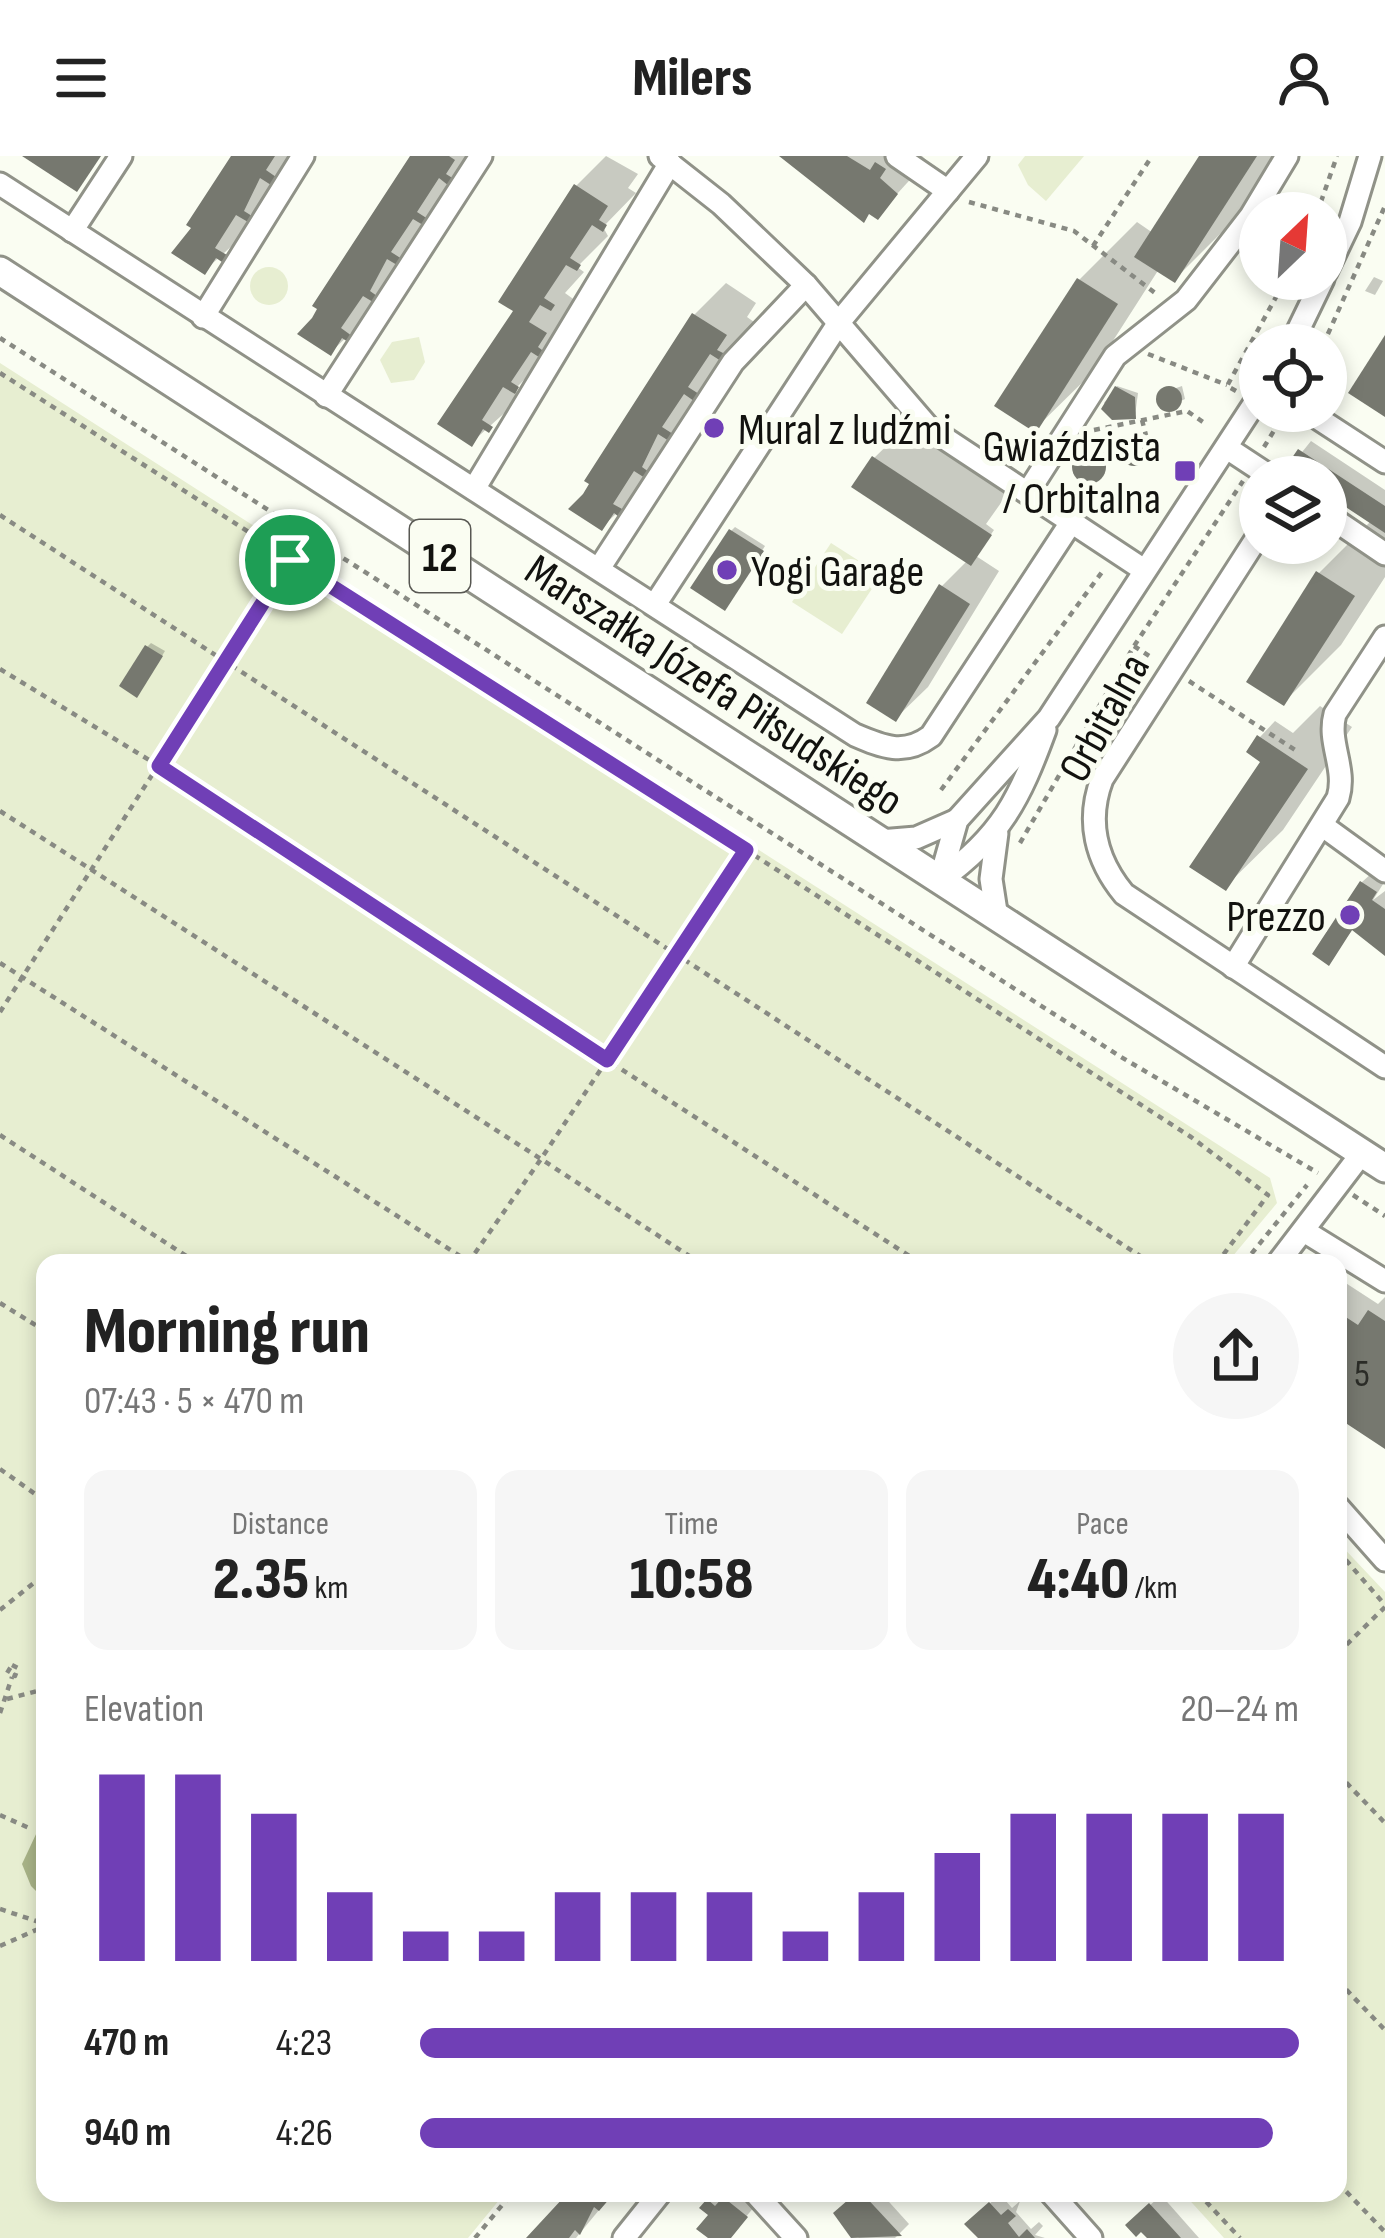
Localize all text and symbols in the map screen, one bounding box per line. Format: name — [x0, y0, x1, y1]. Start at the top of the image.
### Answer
icon: menu — [48, 45, 114, 111]
icon: person — [1271, 45, 1337, 111]
text: Milers — [633, 46, 752, 111]
north arrow — [1239, 192, 1347, 300]
map controls — [1239, 192, 1347, 564]
button: locate — [1239, 324, 1347, 432]
place label: Mural z ludźmi — [738, 403, 951, 458]
marker: Mural z ludźmi — [701, 415, 727, 441]
place label: Gwiaździsta / Orbitalna — [982, 420, 1161, 527]
button: layers — [1239, 456, 1347, 564]
marker: Gwiaździsta / Orbitalna — [1172, 458, 1198, 484]
pin — [239, 509, 341, 611]
road number: 12 — [410, 520, 470, 592]
icon: arrive — [257, 527, 323, 593]
street label: Marszałka Józefa Piłsudskiego — [514, 543, 913, 829]
place label: Yogi Garage — [751, 545, 924, 600]
marker: Yogi Garage — [714, 557, 740, 583]
street label: Orbitalna — [1048, 645, 1163, 792]
place label: Prezzo — [1226, 890, 1326, 945]
marker: Prezzo — [1337, 902, 1363, 928]
text: Morning run — [84, 1293, 370, 1372]
button: share — [1173, 1293, 1299, 1419]
house number: 5 — [1354, 1351, 1370, 1398]
text: 07:43 · 5 × 470 m — [84, 1378, 304, 1425]
text: Distance — [232, 1504, 329, 1544]
text: Time — [665, 1504, 719, 1544]
text: Pace — [1076, 1504, 1129, 1544]
text: 2.35 — [213, 1544, 309, 1616]
text: 10:58 — [629, 1544, 754, 1616]
text: 4:40 — [1027, 1544, 1130, 1616]
text: km — [309, 1568, 348, 1608]
text: /km — [1130, 1568, 1178, 1608]
text: Elevation — [84, 1686, 204, 1733]
text: 20–24 m — [1180, 1686, 1299, 1733]
text: 470 m — [84, 2020, 169, 2067]
text: 4:23 — [276, 2020, 332, 2067]
text: 940 m — [84, 2110, 171, 2157]
text: 4:26 — [276, 2110, 333, 2157]

